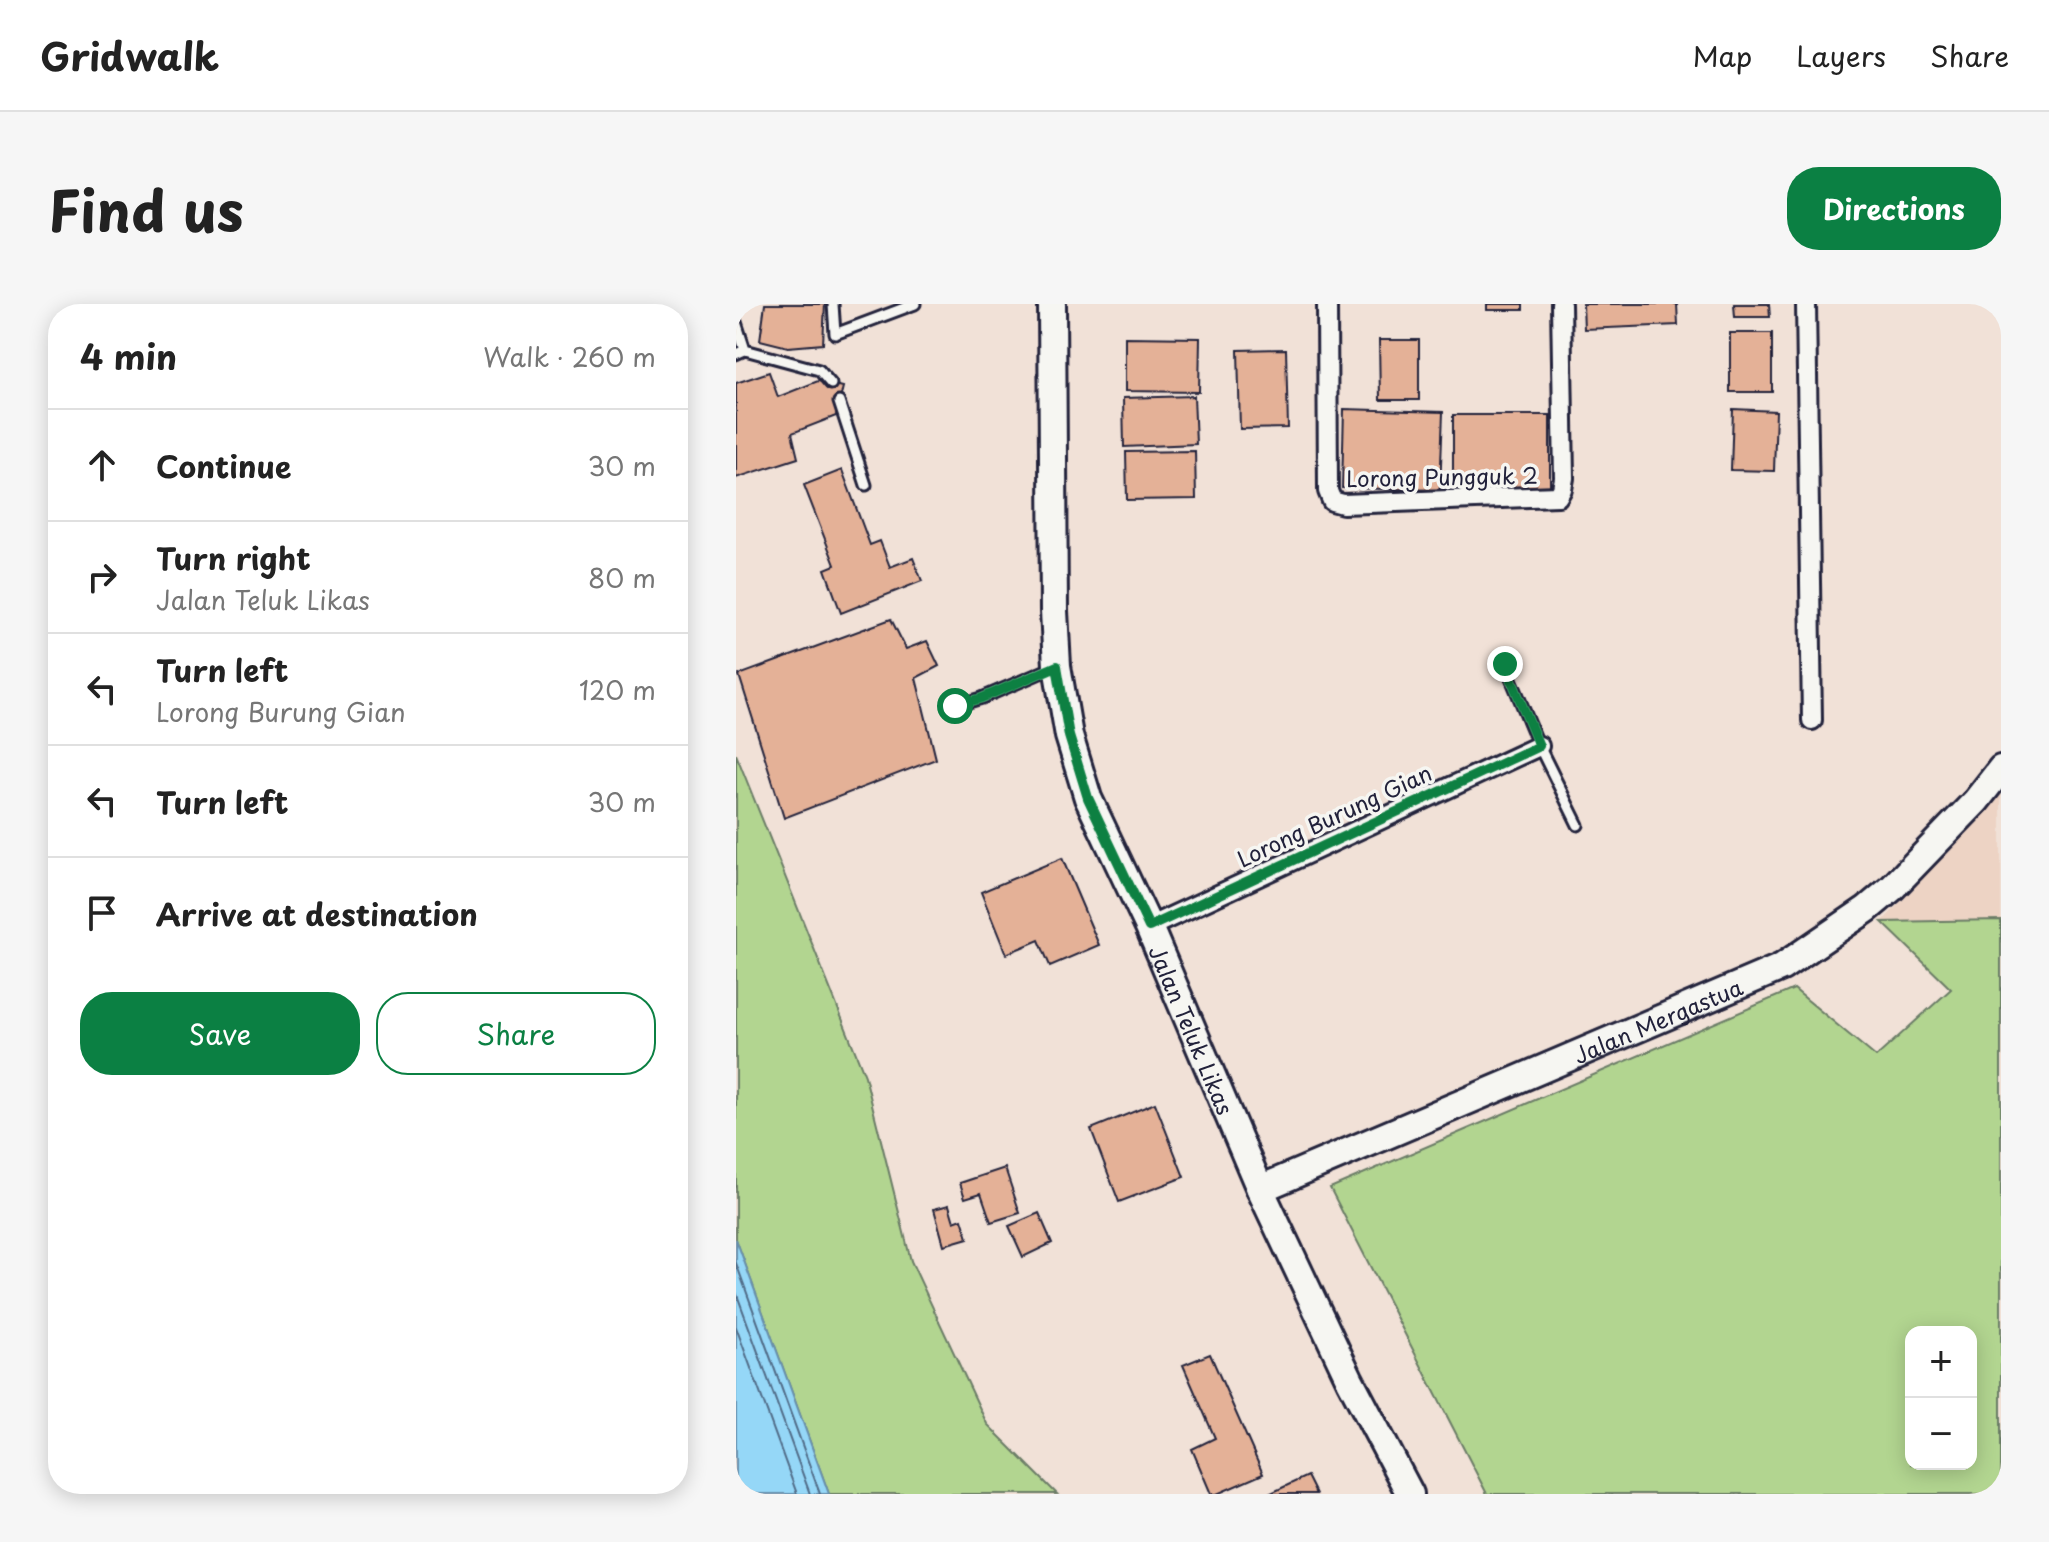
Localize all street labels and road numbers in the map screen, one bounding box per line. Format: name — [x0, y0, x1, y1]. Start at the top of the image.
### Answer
street label: Lorong Pungguk 2 — [1346, 458, 1538, 494]
street label: Lorong Burung Gian — [1231, 755, 1437, 875]
street label: Jalan Teluk Likas — [1142, 940, 1243, 1119]
street label: Jalan Mergastua — [1568, 969, 1747, 1070]

